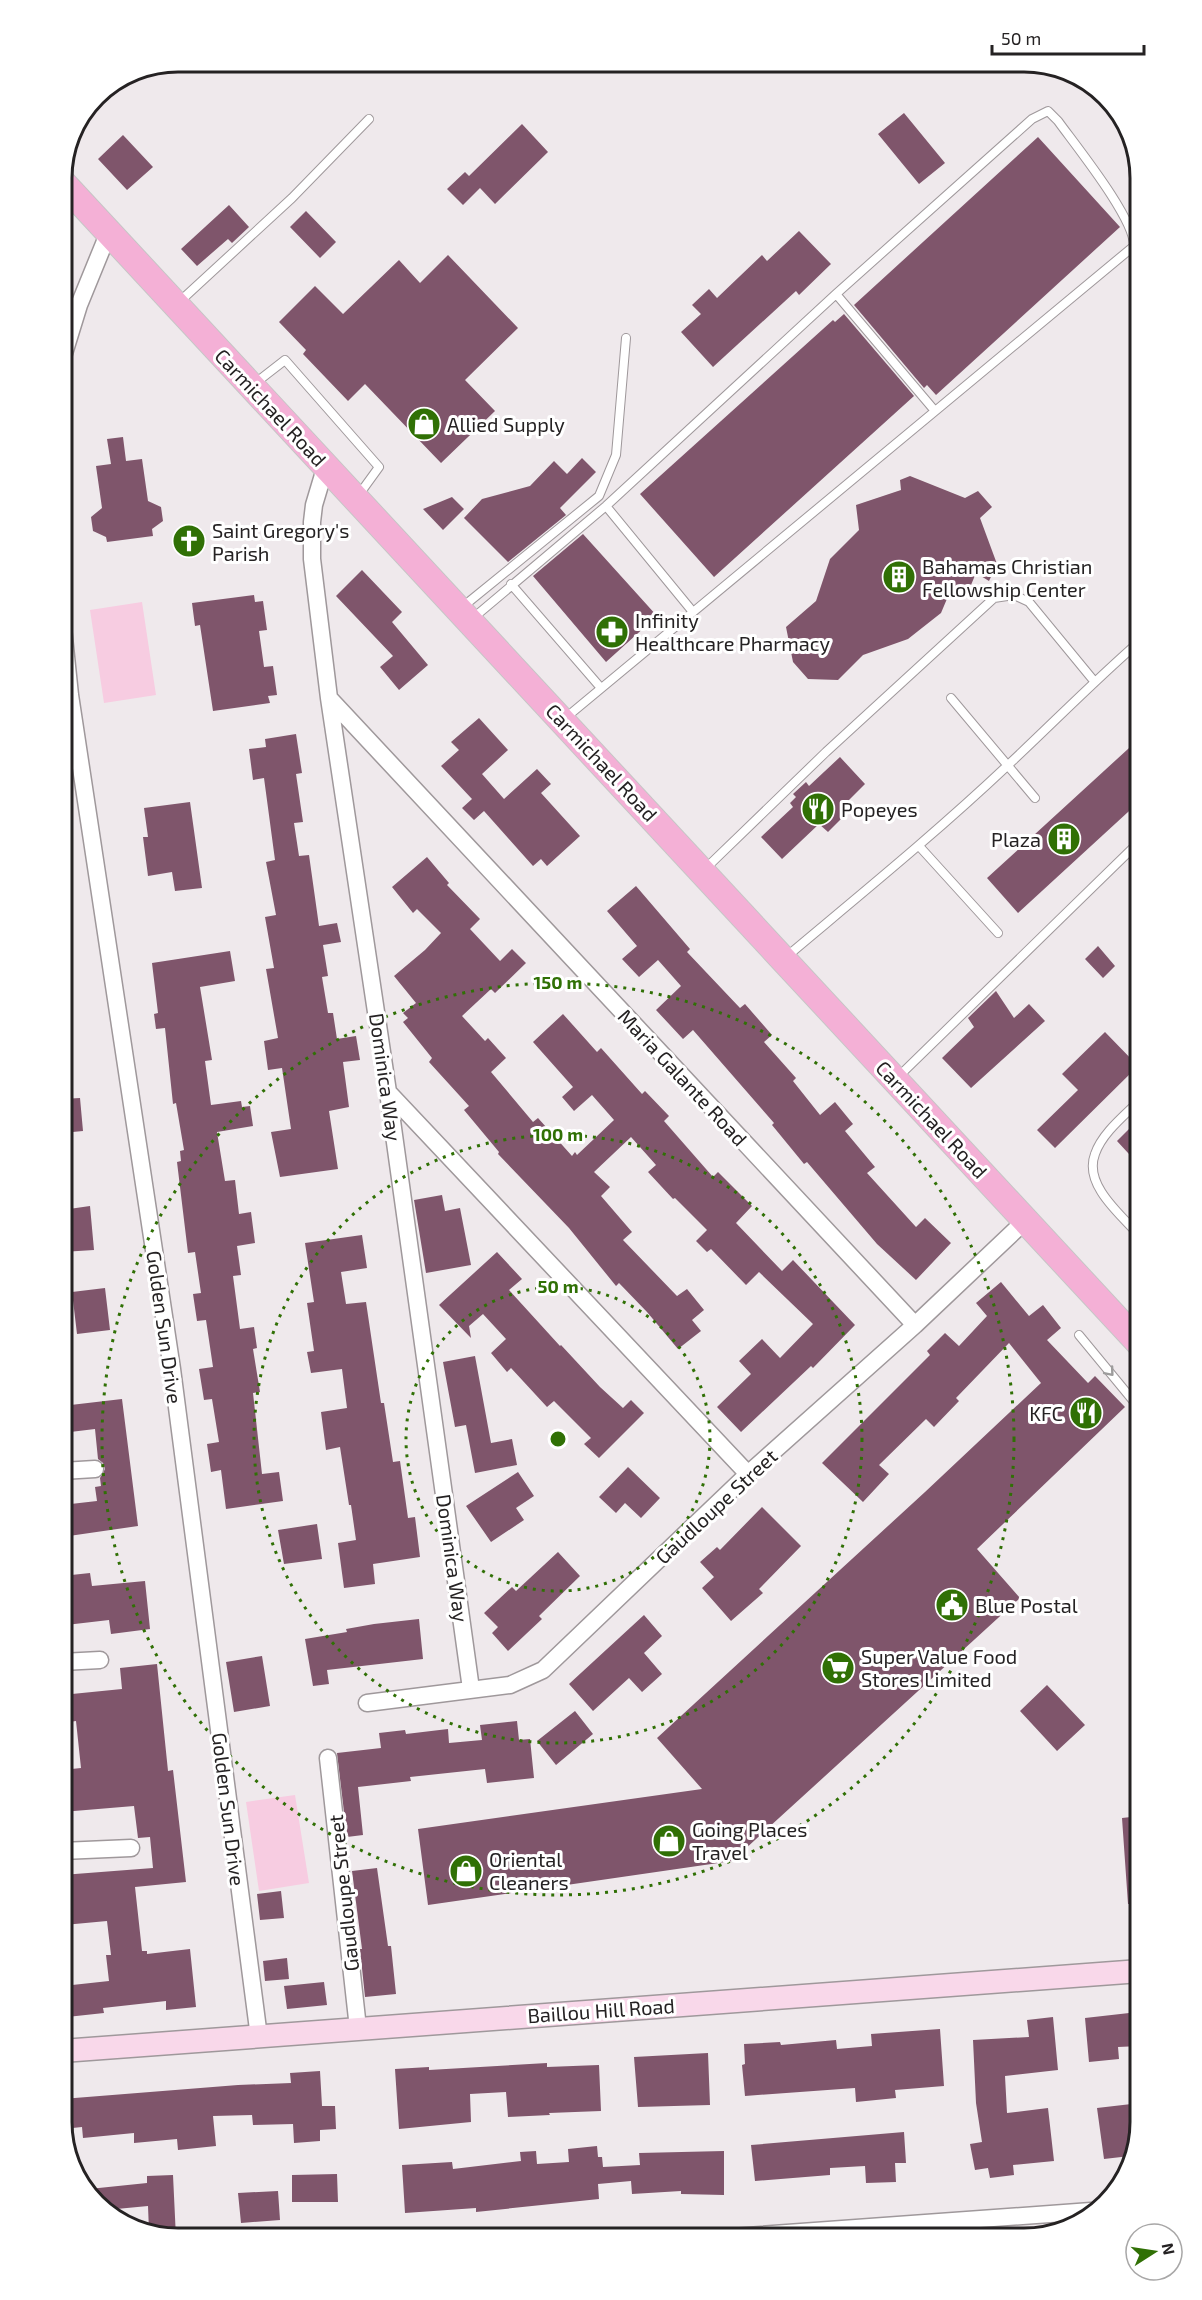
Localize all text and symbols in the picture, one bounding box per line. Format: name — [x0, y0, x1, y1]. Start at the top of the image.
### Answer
scale bar — [992, 18, 1144, 56]
text: 50 m — [1001, 27, 1041, 49]
street label: Carmichael Road — [210, 343, 332, 471]
shop icon: Allied Supply — [406, 406, 442, 442]
place label: Allied Supply — [447, 412, 565, 436]
place label: Saint Gregory's Parish — [212, 518, 349, 565]
church icon: Saint Gregory's Parish — [171, 523, 207, 559]
place label: Bahamas Christian Fellowship Center — [922, 554, 1092, 601]
building icon: Bahamas Christian Fellowship Center — [881, 559, 917, 595]
place label: Infinity Healthcare Pharmacy — [635, 608, 831, 655]
pharmacy icon: Infinity Healthcare Pharmacy — [594, 614, 630, 650]
street label: Carmichael Road — [541, 698, 663, 826]
restaurant icon: Popeyes — [800, 791, 836, 827]
place label: Popeyes — [841, 797, 918, 821]
building icon: Plaza — [1046, 821, 1082, 857]
place label: Plaza — [991, 827, 1041, 851]
text: 150 m — [534, 971, 582, 993]
street label: Maria Galante Road — [614, 1004, 752, 1150]
street label: Dominica Way — [365, 1011, 407, 1143]
street label: Carmichael Road — [871, 1055, 993, 1183]
text: 100 m — [533, 1123, 583, 1145]
street label: Golden Sun Drive — [142, 1249, 188, 1405]
text: 50 m — [537, 1275, 579, 1297]
one-way arrow — [1102, 1365, 1113, 1376]
restaurant icon: KFC — [1068, 1395, 1104, 1431]
place label: KFC — [1029, 1401, 1063, 1425]
centre of rings — [548, 1429, 568, 1449]
street label: Gaudloupe Street — [650, 1443, 782, 1568]
street label: Dominica Way — [432, 1492, 474, 1624]
public building icon: Blue Postal — [934, 1587, 970, 1623]
place label: Blue Postal — [975, 1593, 1078, 1617]
place label: Super Value Food Stores Limited — [861, 1644, 1017, 1691]
supermarket icon: Super Value Food Stores Limited — [820, 1650, 856, 1686]
street label: Golden Sun Drive — [208, 1731, 250, 1887]
street label: Gaudloupe Street — [323, 1813, 363, 1973]
place label: Going Places Travel — [692, 1817, 807, 1864]
shop icon: Going Places Travel — [651, 1823, 687, 1859]
place label: Oriental Cleaners — [489, 1847, 569, 1894]
shop icon: Oriental Cleaners — [448, 1853, 484, 1889]
street label: Baillou Hill Road — [527, 1993, 675, 2027]
north arrow — [1124, 2222, 1184, 2282]
text: N — [1159, 2241, 1180, 2256]

